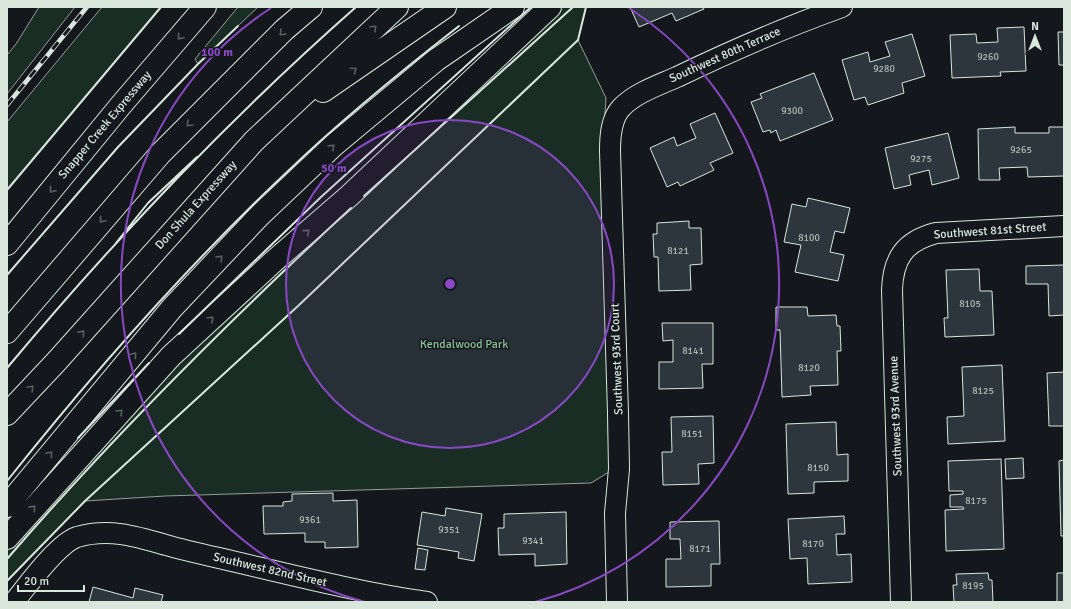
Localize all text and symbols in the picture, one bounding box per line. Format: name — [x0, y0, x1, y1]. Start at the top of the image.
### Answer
north arrow — [1015, 16, 1055, 56]
text: N — [1031, 20, 1039, 33]
street label: Southwest 80th Terrace — [667, 24, 783, 86]
one-way arrow — [370, 26, 377, 33]
one-way arrow — [279, 28, 287, 35]
one-way arrow — [177, 32, 184, 39]
text: 100 m — [201, 45, 233, 60]
house number: 9260 — [977, 51, 999, 63]
house number: 9280 — [873, 63, 895, 75]
one-way arrow — [350, 67, 357, 75]
street label: Snapper Creek Expressway — [55, 68, 155, 182]
house number: 9300 — [781, 105, 803, 117]
one-way arrow — [186, 119, 194, 127]
one-way arrow — [327, 144, 335, 151]
house number: 9265 — [1010, 144, 1032, 156]
house number: 9275 — [910, 153, 932, 165]
street label: Don Shula Expressway — [152, 157, 240, 253]
text: 50 m — [321, 161, 347, 176]
one-way arrow — [49, 185, 56, 193]
one-way arrow — [99, 215, 107, 223]
street label: Southwest 81st Street — [933, 220, 1047, 242]
one-way arrow — [302, 229, 310, 237]
house number: 8100 — [798, 232, 820, 244]
house number: 8121 — [667, 245, 689, 257]
one-way arrow — [215, 255, 223, 263]
centre of rings — [443, 277, 457, 291]
house number: 8105 — [959, 298, 981, 310]
street label: Southwest 93rd Court — [608, 303, 626, 415]
one-way arrow — [206, 316, 214, 324]
one-way arrow — [77, 330, 85, 338]
park label: Kendalwood Park — [420, 337, 508, 352]
house number: 8141 — [682, 345, 704, 357]
one-way arrow — [129, 352, 136, 359]
street label: Southwest 93rd Avenue — [886, 356, 906, 476]
house number: 8120 — [798, 362, 820, 374]
one-way arrow — [27, 385, 34, 393]
house number: 8125 — [972, 385, 994, 397]
one-way arrow — [115, 409, 122, 417]
house number: 8151 — [681, 428, 703, 440]
one-way arrow — [46, 452, 53, 459]
house number: 8150 — [807, 462, 829, 474]
house number: 8175 — [965, 495, 987, 507]
one-way arrow — [28, 506, 35, 513]
house number: 9361 — [299, 514, 321, 526]
house number: 9351 — [438, 524, 460, 536]
house number: 9341 — [522, 535, 544, 547]
house number: 8170 — [802, 538, 824, 550]
house number: 8171 — [689, 543, 711, 555]
street label: Southwest 82nd Street — [212, 550, 328, 590]
scale bar — [18, 567, 84, 593]
text: 20 m — [24, 574, 49, 589]
house number: 8195 — [962, 580, 984, 592]

